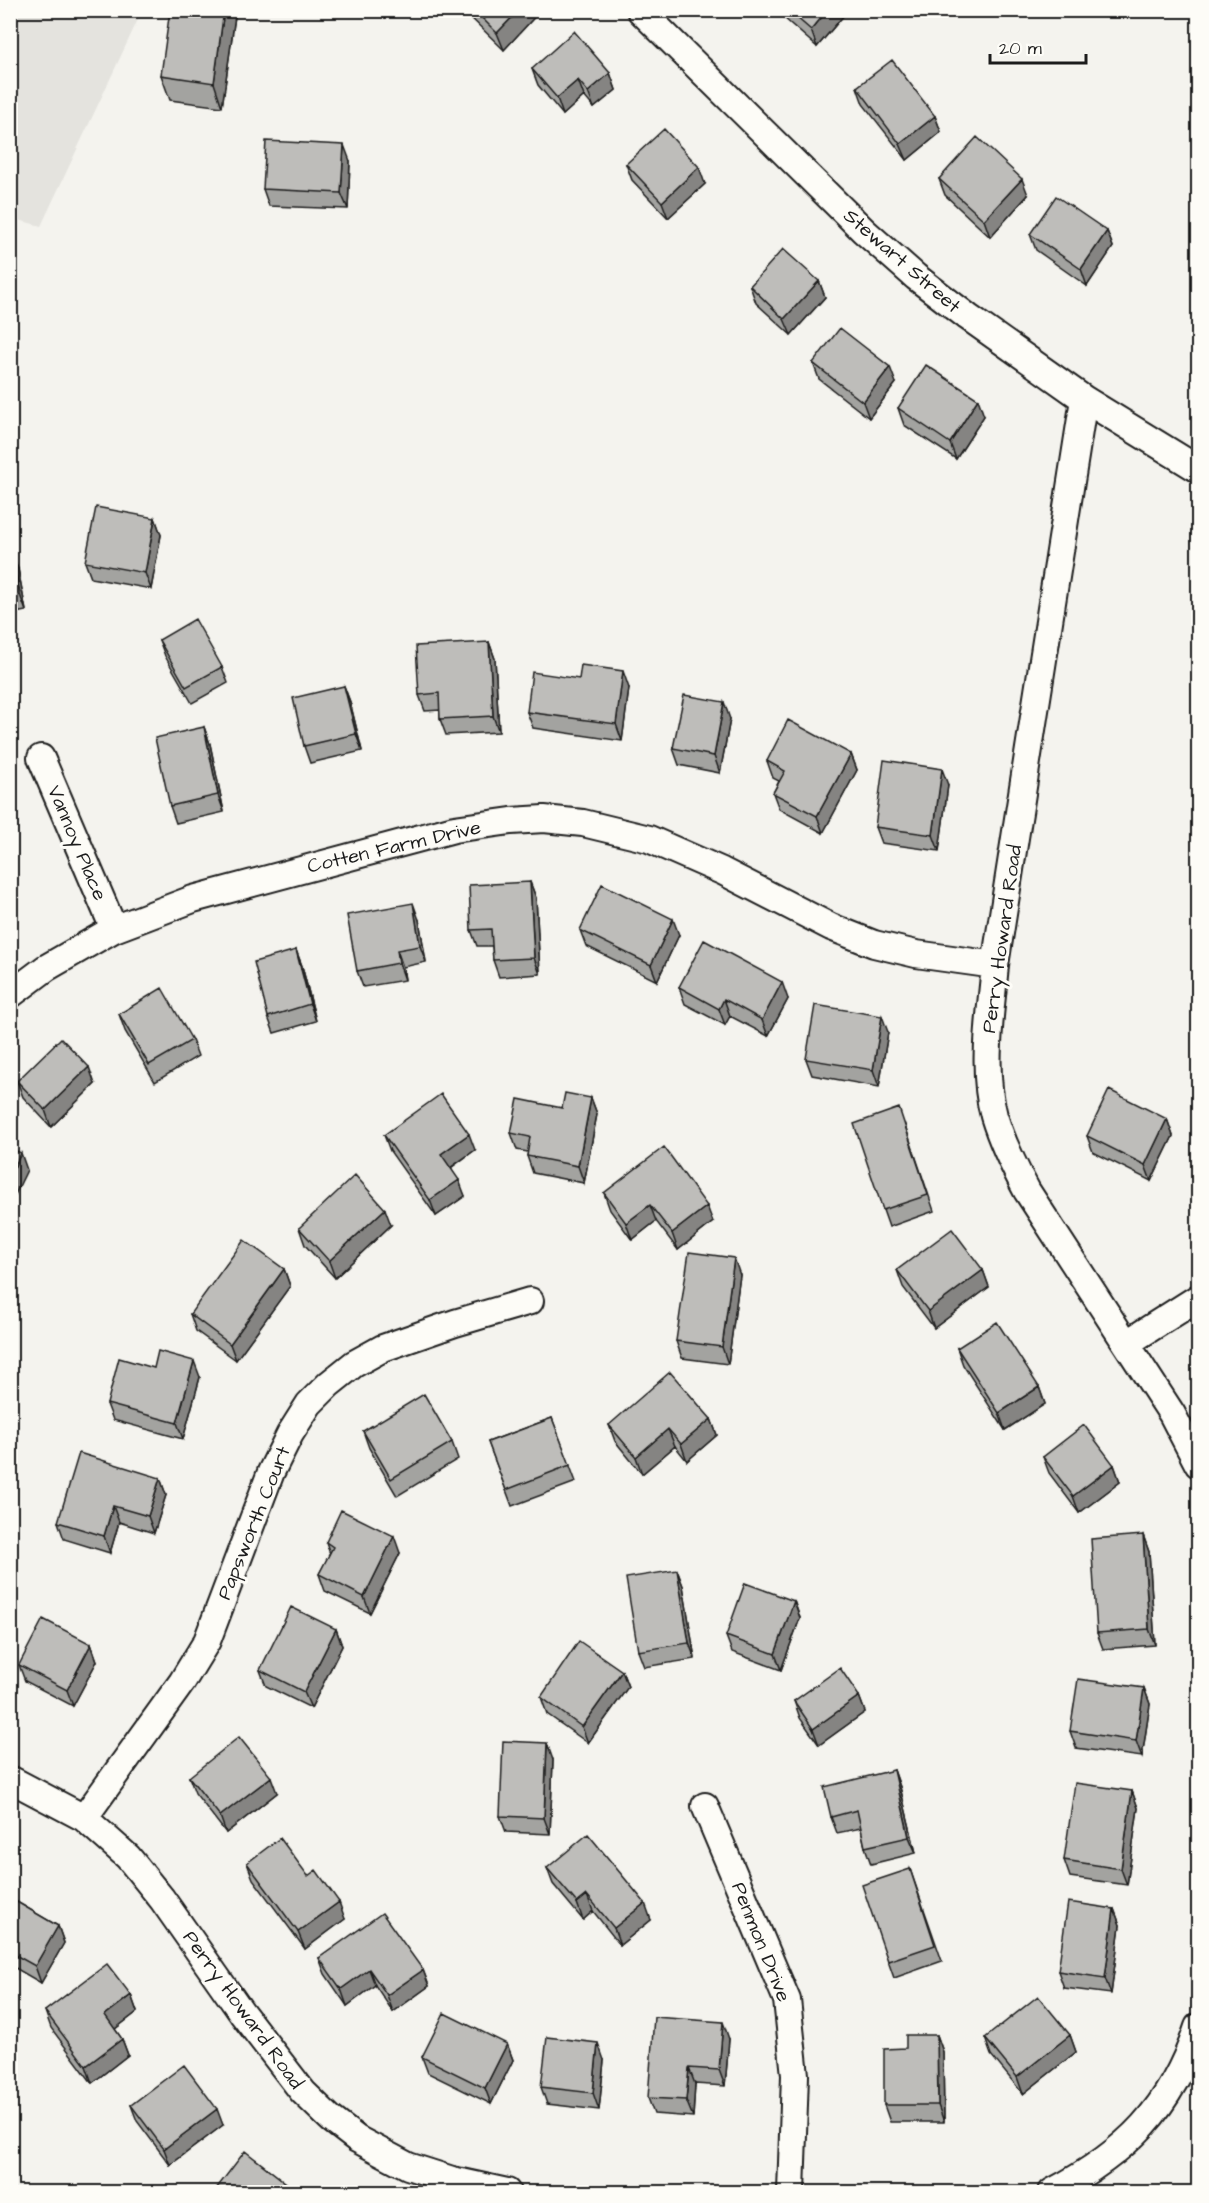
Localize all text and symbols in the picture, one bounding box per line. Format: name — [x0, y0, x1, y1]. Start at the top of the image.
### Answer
scale bar — [990, 27, 1086, 65]
text: 20 m — [999, 36, 1042, 61]
street label: Stewart Street — [837, 202, 967, 320]
street label: Vannoy Place — [39, 781, 114, 905]
street label: Cotten Farm Drive — [304, 813, 484, 881]
street label: Perry Howard Road — [975, 843, 1030, 1035]
street label: Papsworth Court — [210, 1442, 298, 1604]
street label: Penmon Drive — [724, 1878, 798, 2006]
street label: Perry Howard Road — [175, 1925, 310, 2096]

